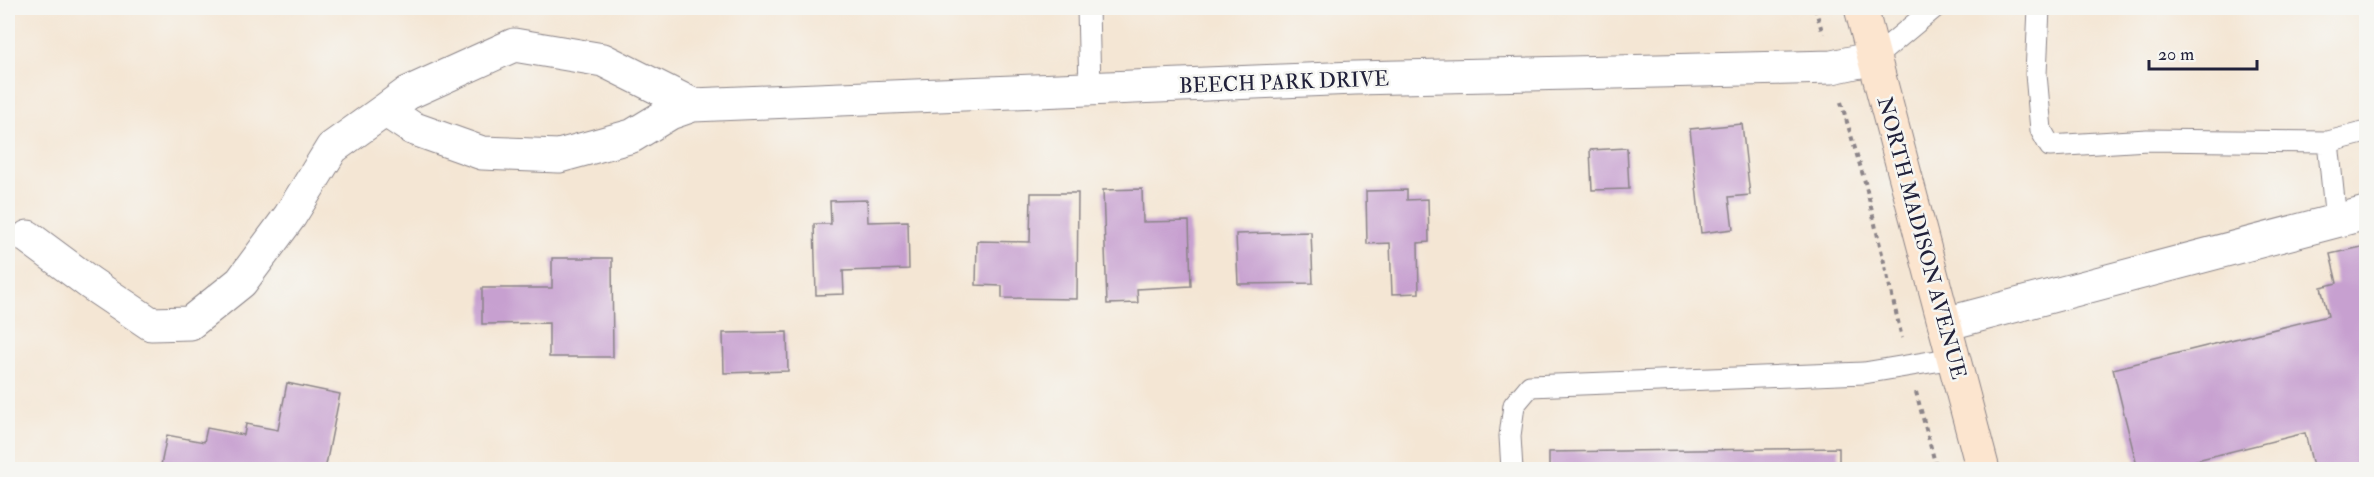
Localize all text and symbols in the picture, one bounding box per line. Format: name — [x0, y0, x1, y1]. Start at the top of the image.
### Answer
scale bar — [2149, 33, 2257, 71]
text: 20 m — [2158, 43, 2194, 66]
street label: BEECH PARK DRIVE — [1178, 65, 1390, 100]
street label: NORTH MADISON AVENUE — [1871, 94, 1972, 382]

